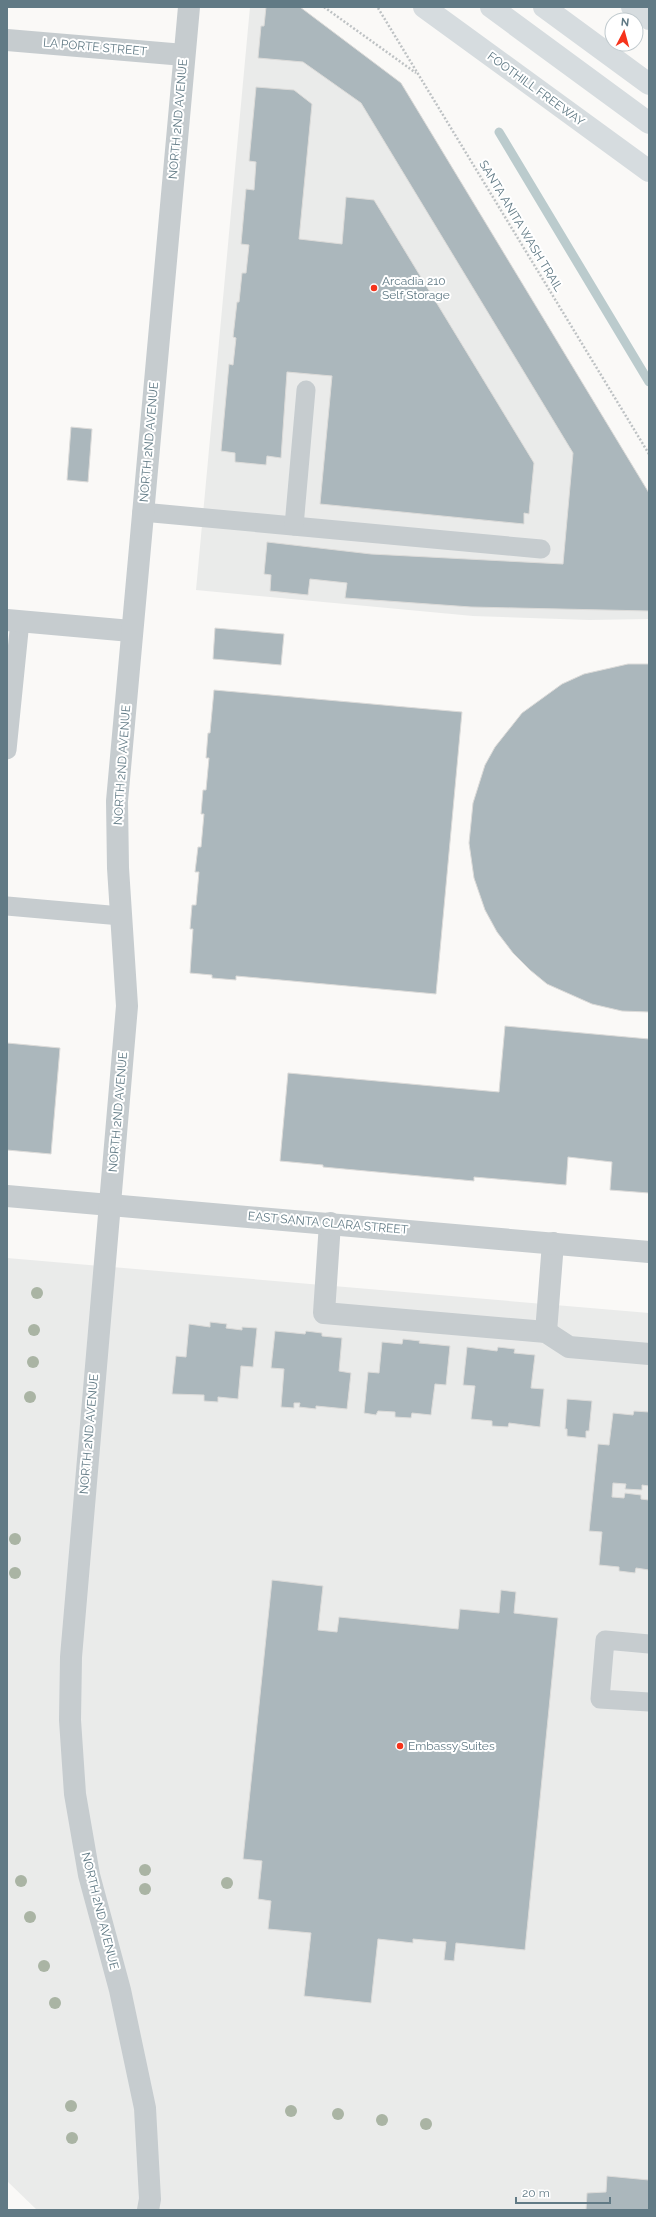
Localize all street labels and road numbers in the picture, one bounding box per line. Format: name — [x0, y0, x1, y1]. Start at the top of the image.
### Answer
street label: LA PORTE STREET — [43, 35, 148, 59]
street label: FOOTHILL FREEWAY — [485, 49, 588, 129]
street label: NORTH 2ND AVENUE — [166, 58, 190, 180]
street label: SANTA ANITA WASH TRAIL — [476, 158, 566, 294]
street label: NORTH 2ND AVENUE — [137, 381, 161, 503]
street label: NORTH 2ND AVENUE — [111, 704, 133, 826]
street label: NORTH 2ND AVENUE — [106, 1051, 130, 1173]
street label: EAST SANTA CLARA STREET — [247, 1209, 409, 1237]
street label: NORTH 2ND AVENUE — [77, 1373, 101, 1495]
street label: NORTH 2ND AVENUE — [79, 1851, 121, 1971]

